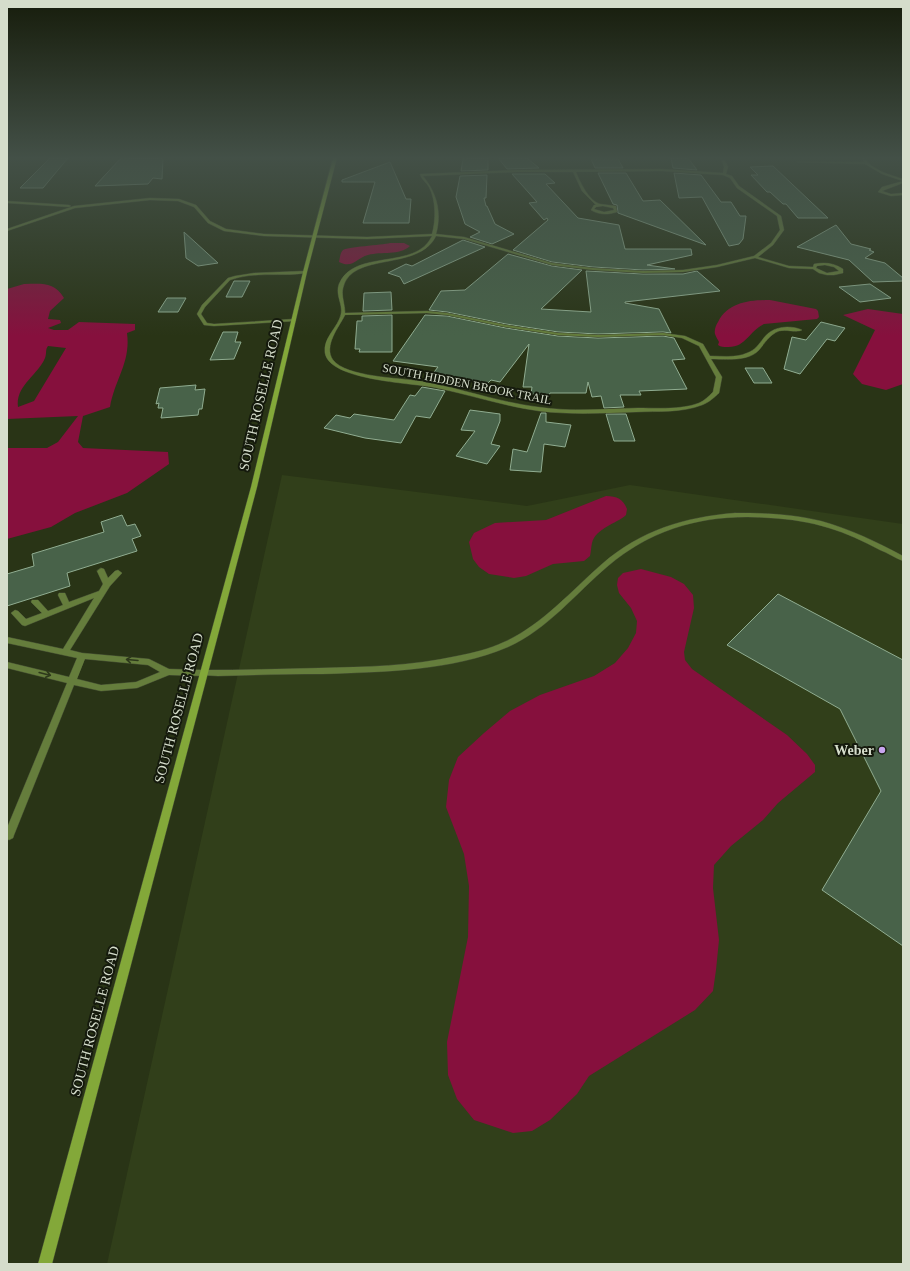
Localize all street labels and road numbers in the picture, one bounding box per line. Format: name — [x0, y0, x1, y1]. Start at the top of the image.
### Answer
street label: SOUTH ROSELLE ROAD — [236, 318, 286, 472]
street label: SOUTH HIDDEN BROOK TRAIL — [381, 361, 553, 407]
street label: SOUTH ROSELLE ROAD — [152, 631, 206, 785]
street label: SOUTH ROSELLE ROAD — [68, 944, 122, 1098]

